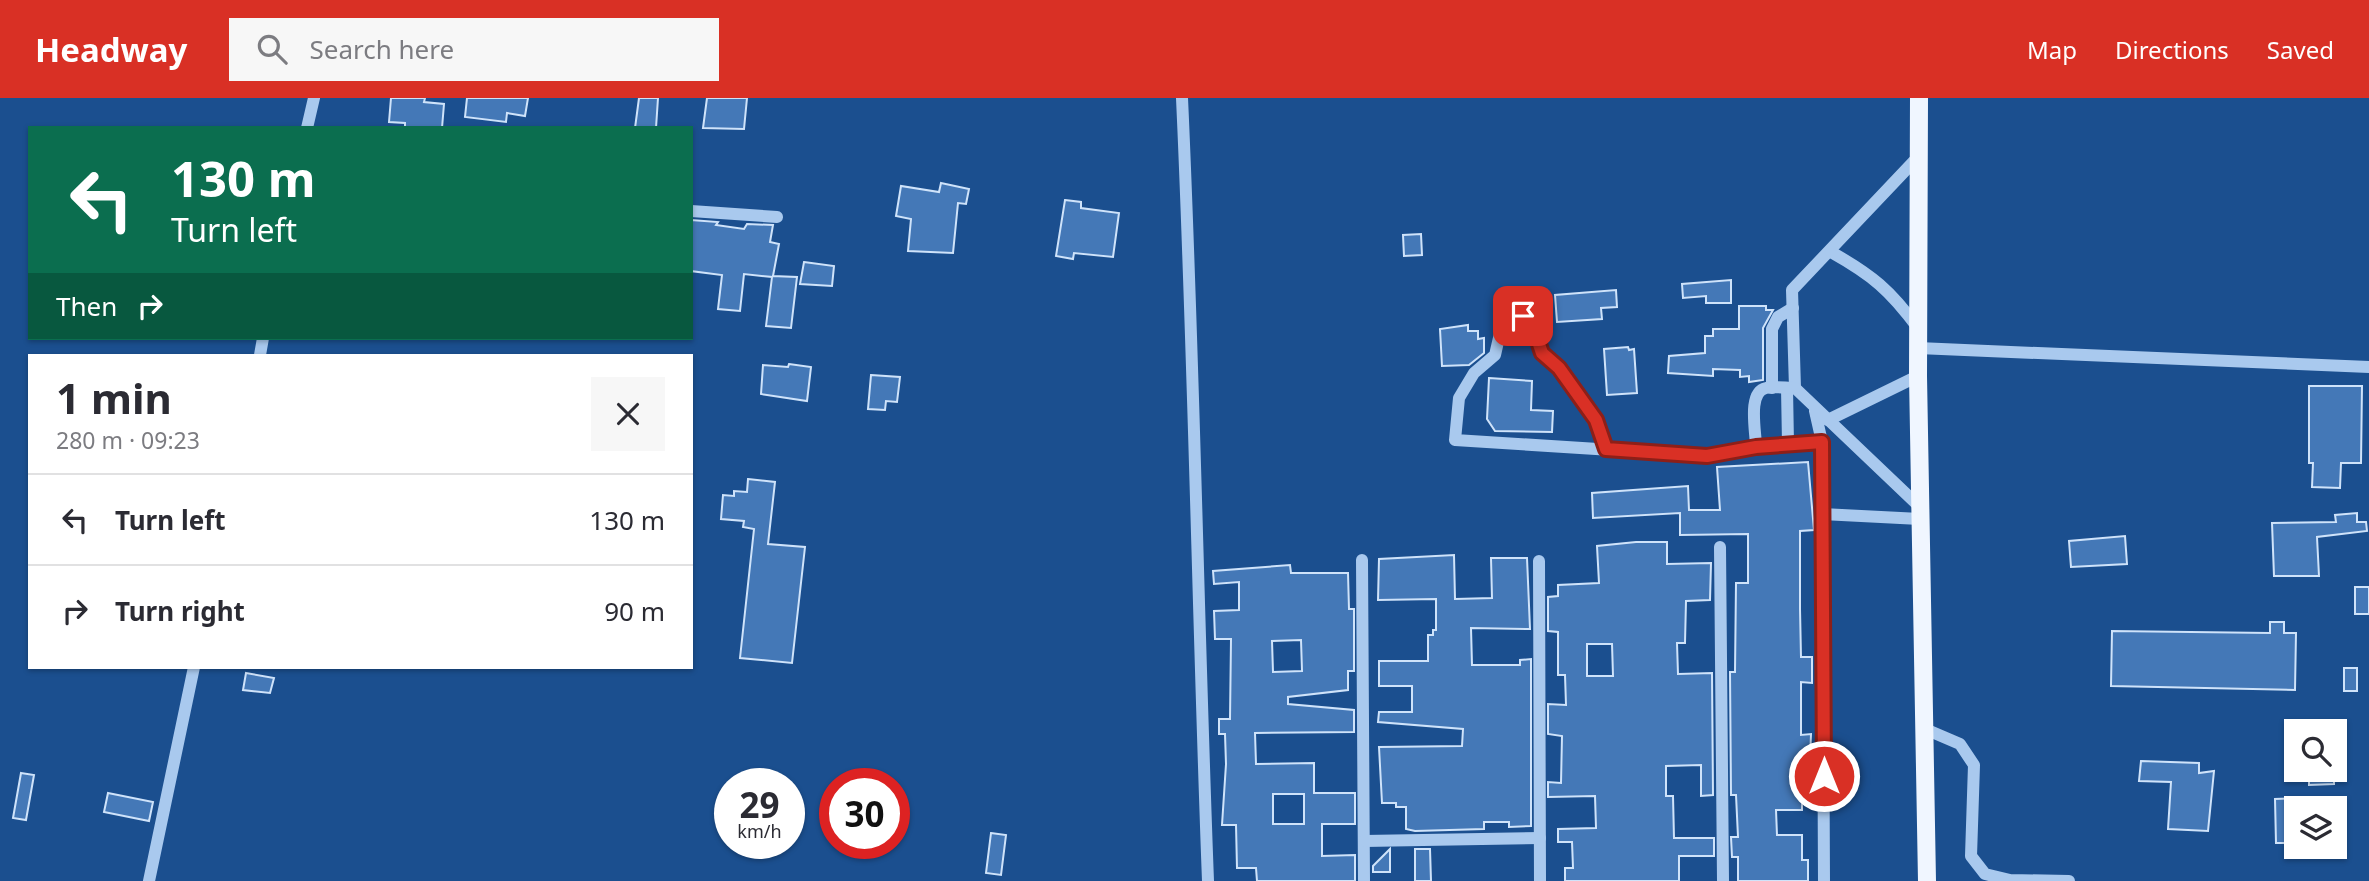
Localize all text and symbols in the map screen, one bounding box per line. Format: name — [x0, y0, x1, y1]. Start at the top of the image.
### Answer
search box — [229, 18, 719, 81]
text: Headway — [35, 27, 187, 72]
icon: search — [253, 30, 291, 68]
text: Search here — [309, 31, 454, 67]
text: Map — [2027, 33, 2077, 66]
text: Directions — [2115, 33, 2229, 66]
text: Saved — [2267, 33, 2334, 66]
text: 130 m — [171, 145, 316, 211]
icon: left — [56, 154, 147, 245]
text: Turn left — [171, 208, 297, 251]
pin — [1493, 286, 1553, 346]
icon: right — [131, 287, 169, 325]
text: Then — [56, 288, 117, 324]
icon: arrive — [1504, 297, 1542, 335]
text: 1 min — [56, 369, 172, 426]
button: close — [591, 377, 665, 451]
text: 280 m · 09:23 — [56, 424, 200, 456]
icon: left — [56, 501, 94, 539]
text: Turn left — [115, 502, 226, 538]
text: 130 m — [589, 502, 665, 538]
icon: right — [56, 592, 94, 630]
text: Turn right — [115, 593, 245, 629]
text: 90 m — [604, 593, 665, 629]
map controls — [2284, 719, 2347, 859]
button: search — [2284, 719, 2347, 782]
position arrow — [1787, 739, 1861, 813]
speed limit sign: 30 — [819, 768, 910, 859]
text: 29 — [739, 781, 780, 828]
button: layers — [2284, 796, 2347, 859]
text: km/h — [737, 819, 782, 843]

